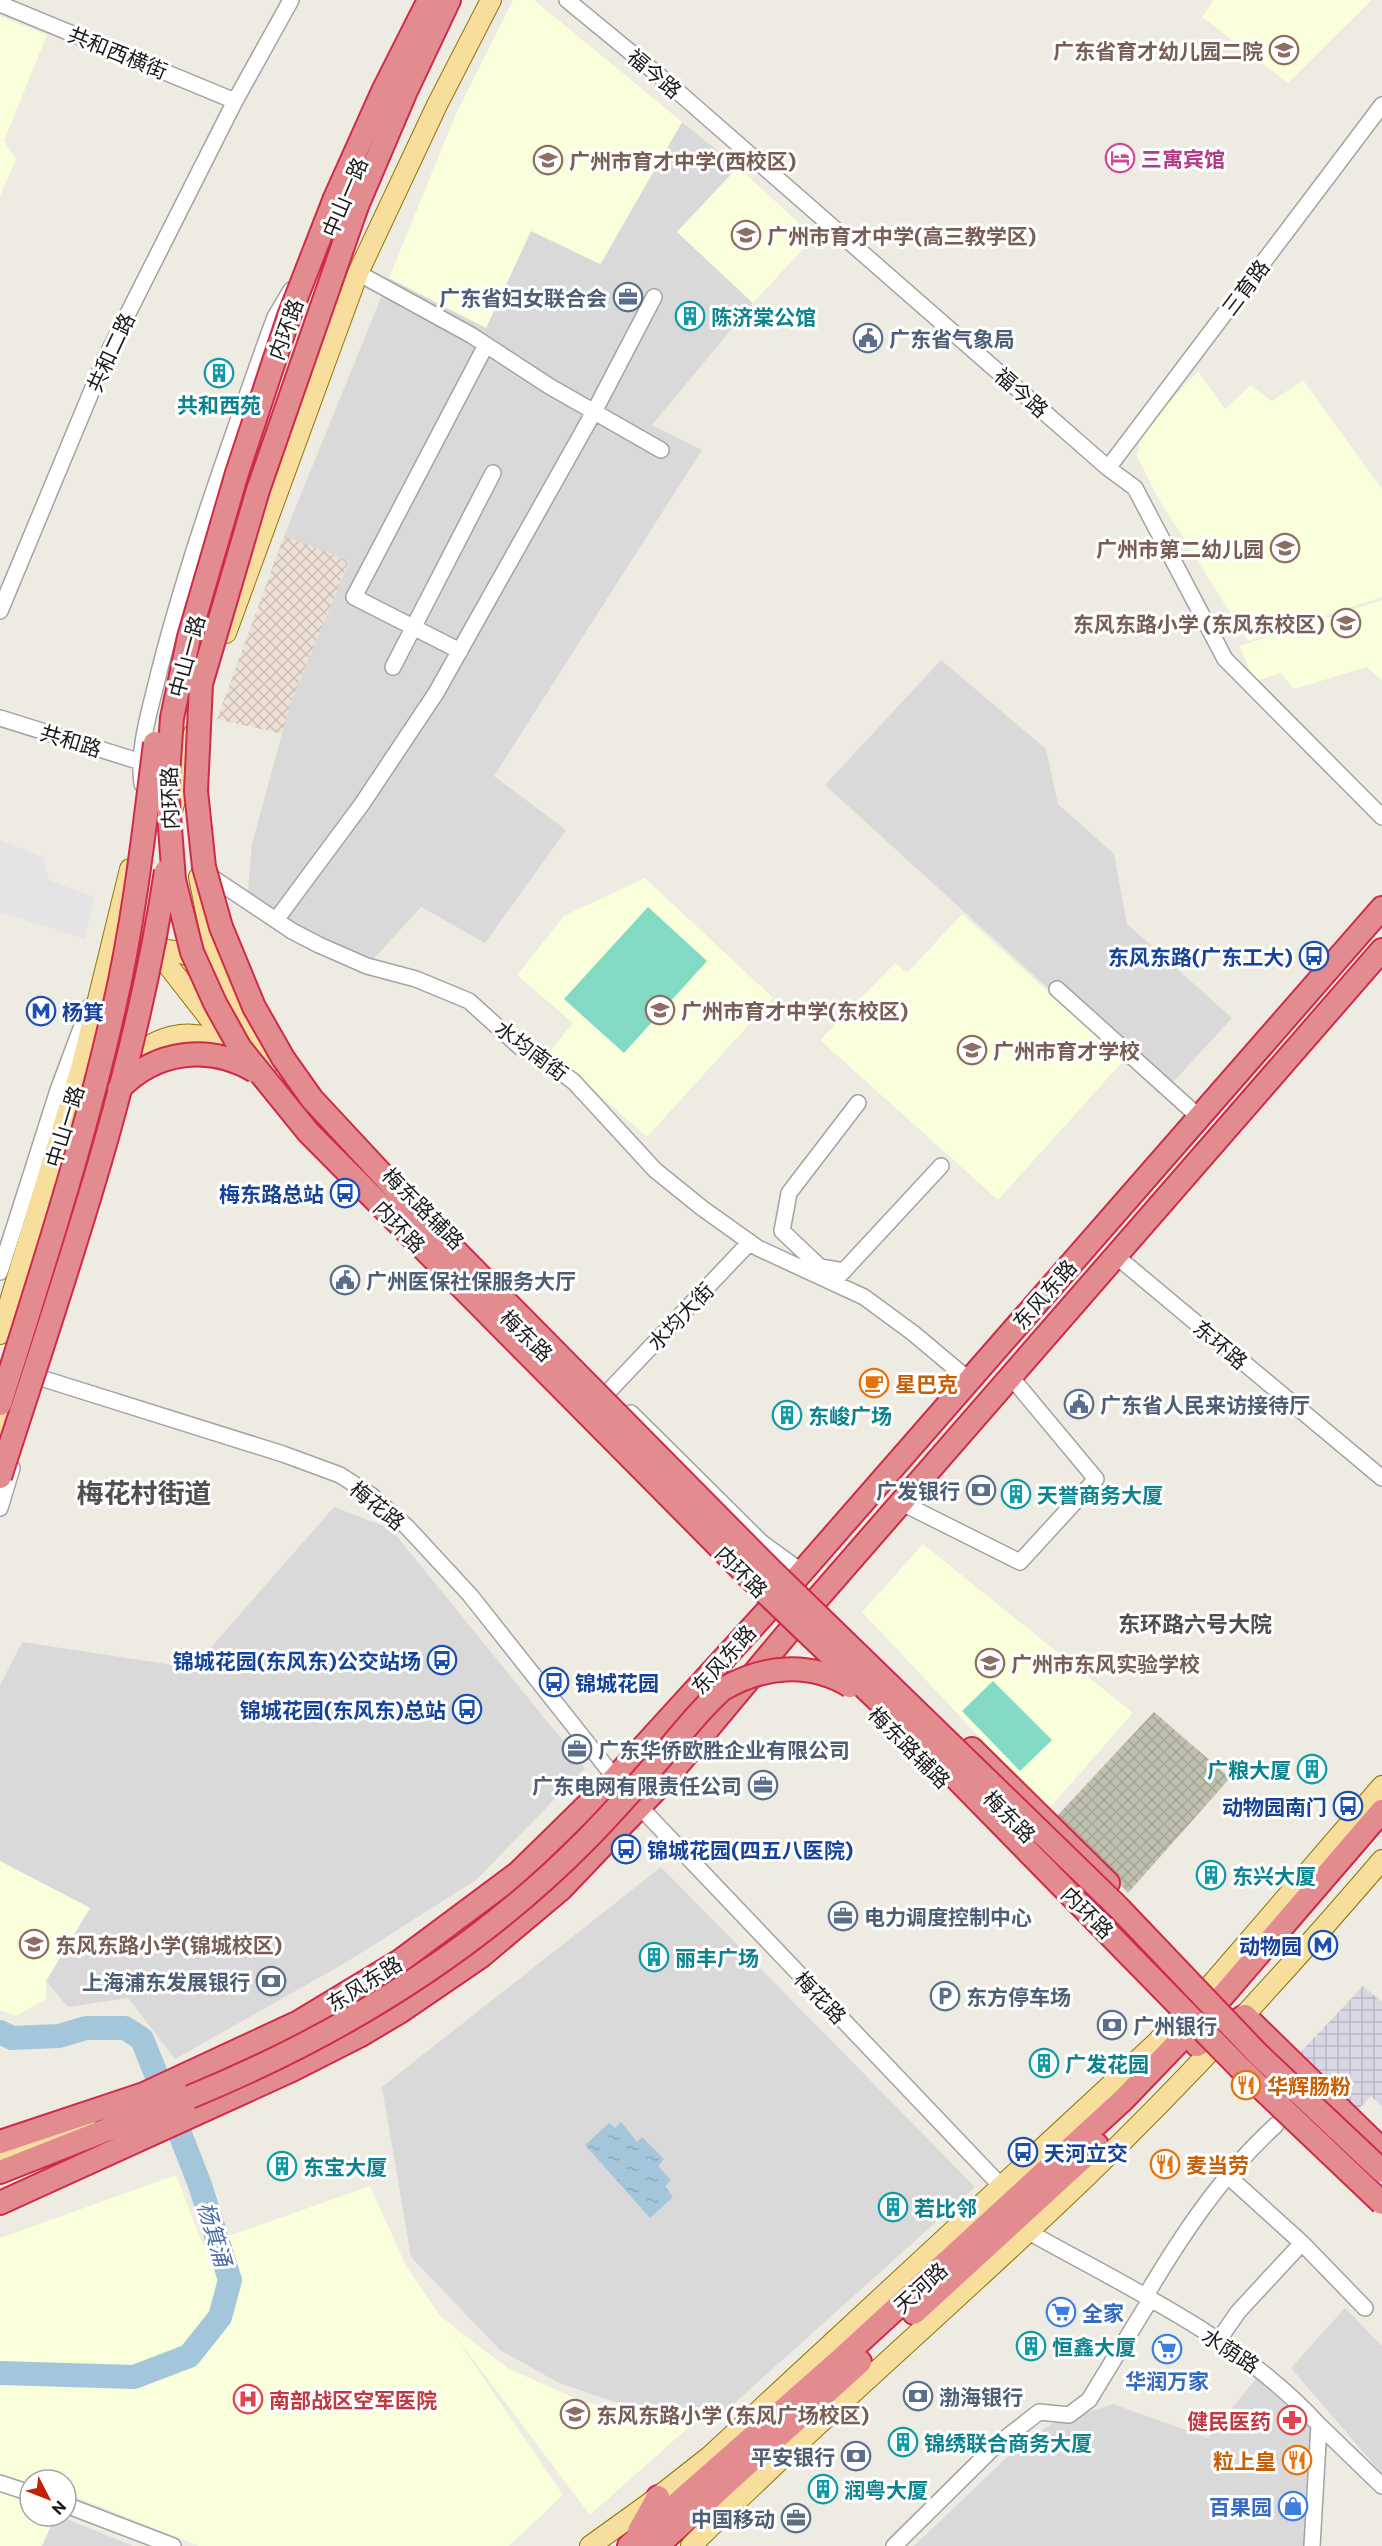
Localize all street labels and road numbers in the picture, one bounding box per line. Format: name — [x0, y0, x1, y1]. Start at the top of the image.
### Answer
street label: 共和西横街 — [65, 21, 171, 83]
street label: 福今路 — [623, 43, 687, 103]
street label: 中山一路 — [316, 153, 372, 241]
street label: 三育路 — [1216, 254, 1274, 320]
street label: 内环路 — [262, 295, 308, 363]
street label: 共和二路 — [81, 309, 139, 395]
street label: 福今路 — [990, 362, 1054, 422]
street label: 中山一路 — [163, 612, 209, 700]
street label: 共和路 — [37, 719, 105, 761]
street label: 内环路 — [155, 766, 183, 830]
street label: 水均南街 — [491, 1015, 573, 1085]
street label: 中山一路 — [40, 1082, 88, 1170]
street label: 梅东路辅路 — [378, 1162, 470, 1254]
street label: 内环路 — [369, 1195, 431, 1257]
street label: 东风东路 — [1007, 1254, 1081, 1334]
street label: 水均大街 — [642, 1277, 718, 1355]
street label: 梅东路 — [496, 1304, 558, 1366]
street label: 东环路 — [1189, 1314, 1253, 1374]
street label: 梅花路 — [346, 1475, 410, 1535]
street label: 内环路 — [711, 1540, 773, 1602]
street label: 东风东路 — [686, 1619, 760, 1699]
street label: 梅东路辅路 — [864, 1701, 956, 1793]
street label: 梅东路 — [979, 1785, 1041, 1847]
street label: 内环路 — [1057, 1881, 1119, 1943]
street label: 东风东路 — [322, 1950, 406, 2016]
street label: 梅花路 — [790, 1966, 852, 2028]
street label: 天河路 — [888, 2257, 952, 2317]
street label: 水荫路 — [1198, 2322, 1264, 2378]

